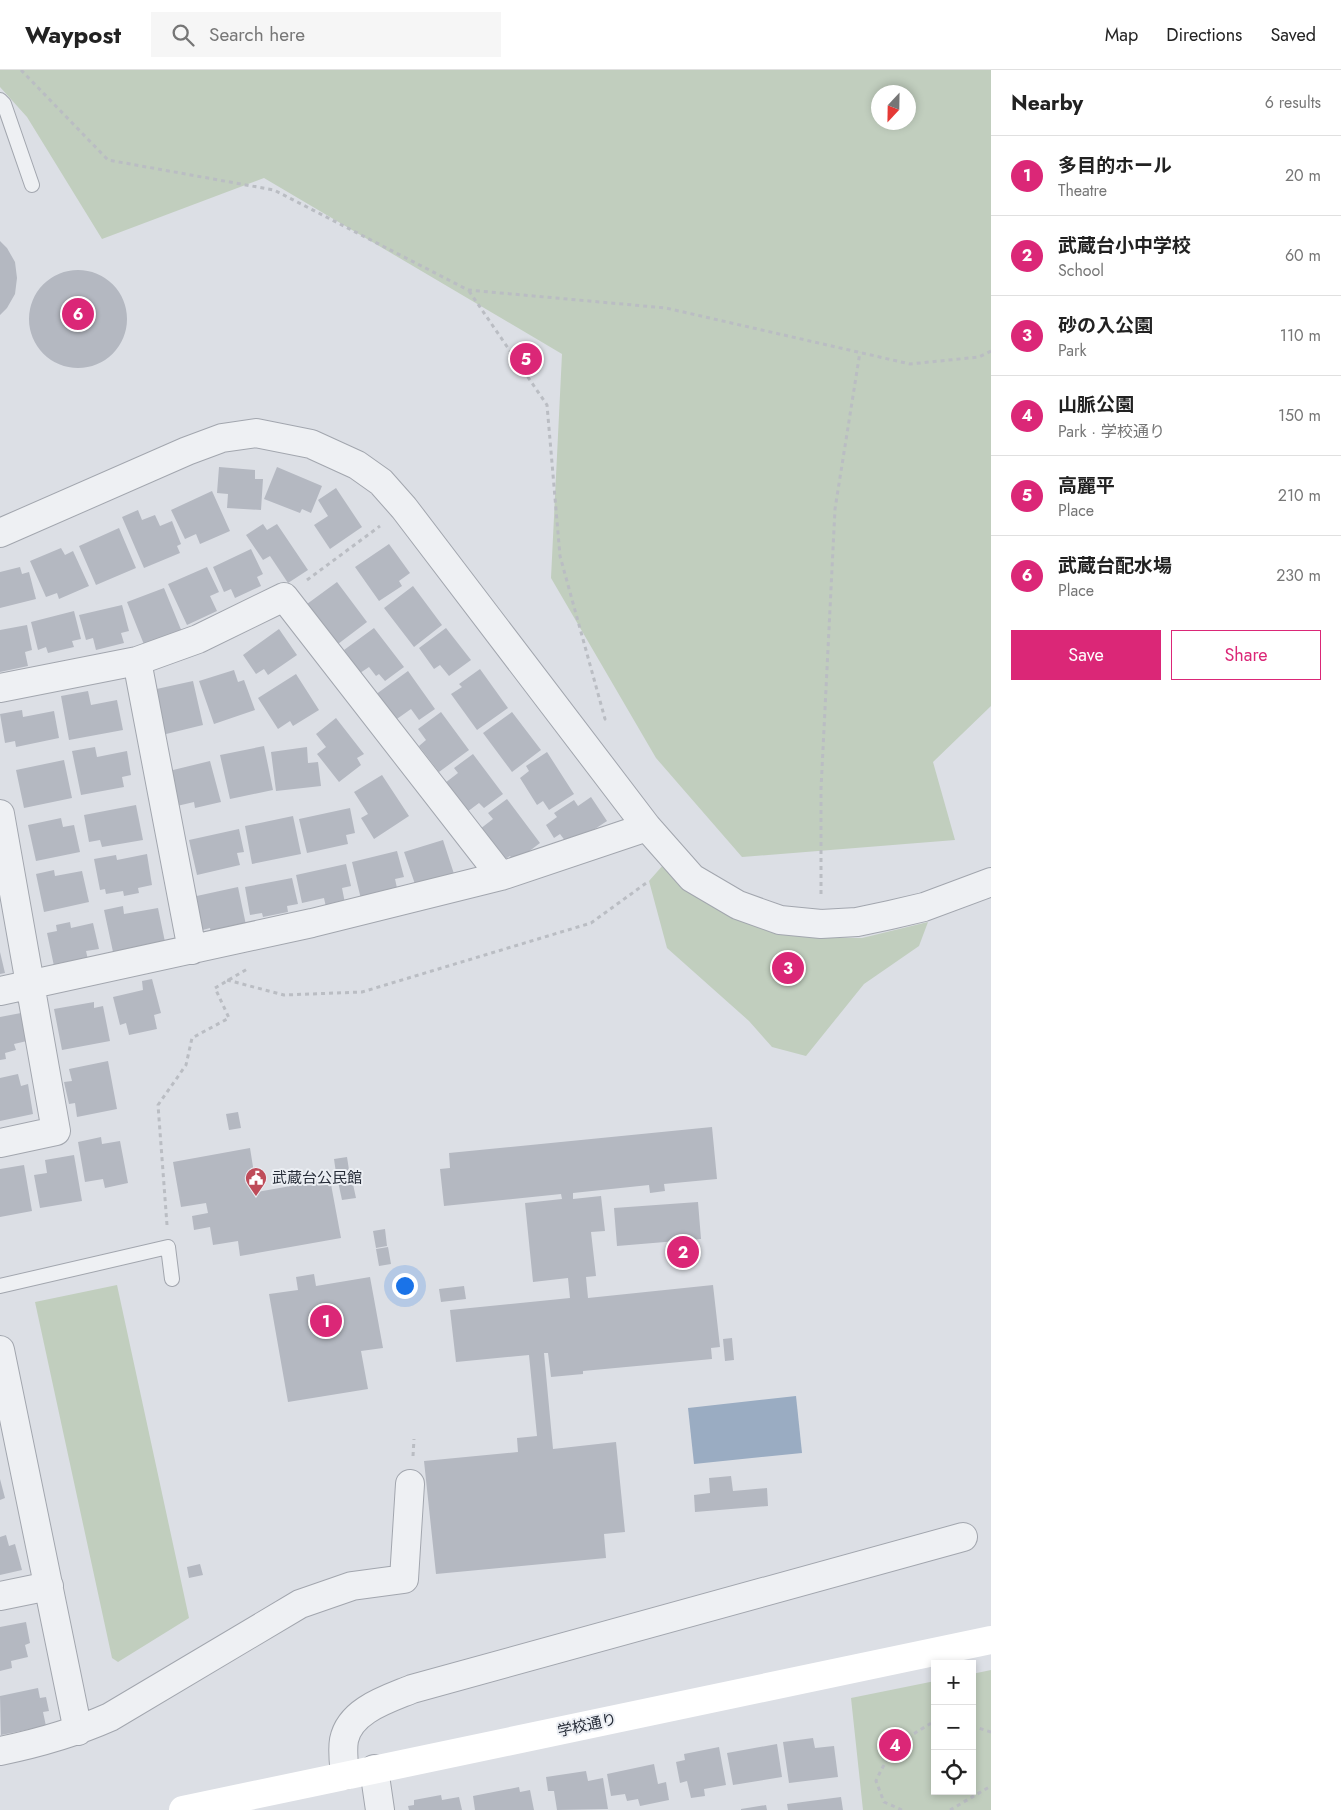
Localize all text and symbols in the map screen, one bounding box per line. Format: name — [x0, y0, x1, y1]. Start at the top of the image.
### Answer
search box — [151, 12, 501, 57]
text: Waypost — [25, 17, 121, 52]
icon: search — [169, 21, 197, 49]
text: Search here — [209, 21, 305, 48]
text: Map — [1105, 22, 1138, 48]
text: Directions — [1166, 22, 1242, 48]
text: Saved — [1270, 22, 1316, 48]
north arrow — [871, 85, 916, 130]
text: Nearby — [1011, 88, 1083, 118]
text: 6 results — [1265, 91, 1321, 114]
text: 多目的ホール — [1058, 152, 1172, 179]
text: 1 — [1023, 164, 1031, 187]
text: 20 m — [1285, 164, 1321, 187]
text: Theatre — [1058, 179, 1107, 202]
text: 武蔵台小中学校 — [1058, 232, 1191, 259]
text: 2 — [1022, 244, 1032, 267]
text: 60 m — [1285, 244, 1321, 267]
text: School — [1058, 259, 1104, 282]
pin: 6 — [62, 295, 94, 333]
text: 砂の入公園 — [1058, 312, 1153, 339]
text: 3 — [1022, 324, 1032, 347]
text: 110 m — [1280, 324, 1321, 347]
text: Park — [1058, 339, 1087, 362]
pin: 5 — [510, 340, 542, 378]
text: 山脈公園 — [1058, 391, 1134, 418]
text: 4 — [1021, 404, 1033, 427]
text: 150 m — [1278, 404, 1321, 427]
text: Park · 学校通り — [1058, 420, 1165, 443]
text: 高麗平 — [1058, 472, 1115, 499]
text: 5 — [1022, 484, 1032, 507]
text: 210 m — [1278, 484, 1321, 507]
text: Place — [1058, 499, 1094, 522]
text: 武蔵台配水場 — [1058, 552, 1172, 579]
text: 6 — [1022, 564, 1032, 587]
text: 230 m — [1276, 564, 1321, 587]
text: Place — [1058, 579, 1094, 602]
button: Save — [1011, 630, 1161, 680]
button: Share — [1171, 630, 1321, 680]
pin: 3 — [772, 949, 804, 987]
public building icon: 武蔵台公民館 — [244, 1166, 268, 1197]
place label: 武蔵台公民館 — [272, 1167, 362, 1189]
pin: 2 — [667, 1233, 699, 1271]
your location — [392, 1273, 418, 1299]
pin: 1 — [310, 1302, 342, 1340]
map controls — [931, 1660, 976, 1795]
button: + — [931, 1660, 976, 1705]
button: − — [931, 1705, 976, 1750]
street label: 学校通り — [555, 1708, 619, 1742]
pin: 4 — [879, 1726, 911, 1764]
button: locate — [931, 1750, 976, 1795]

